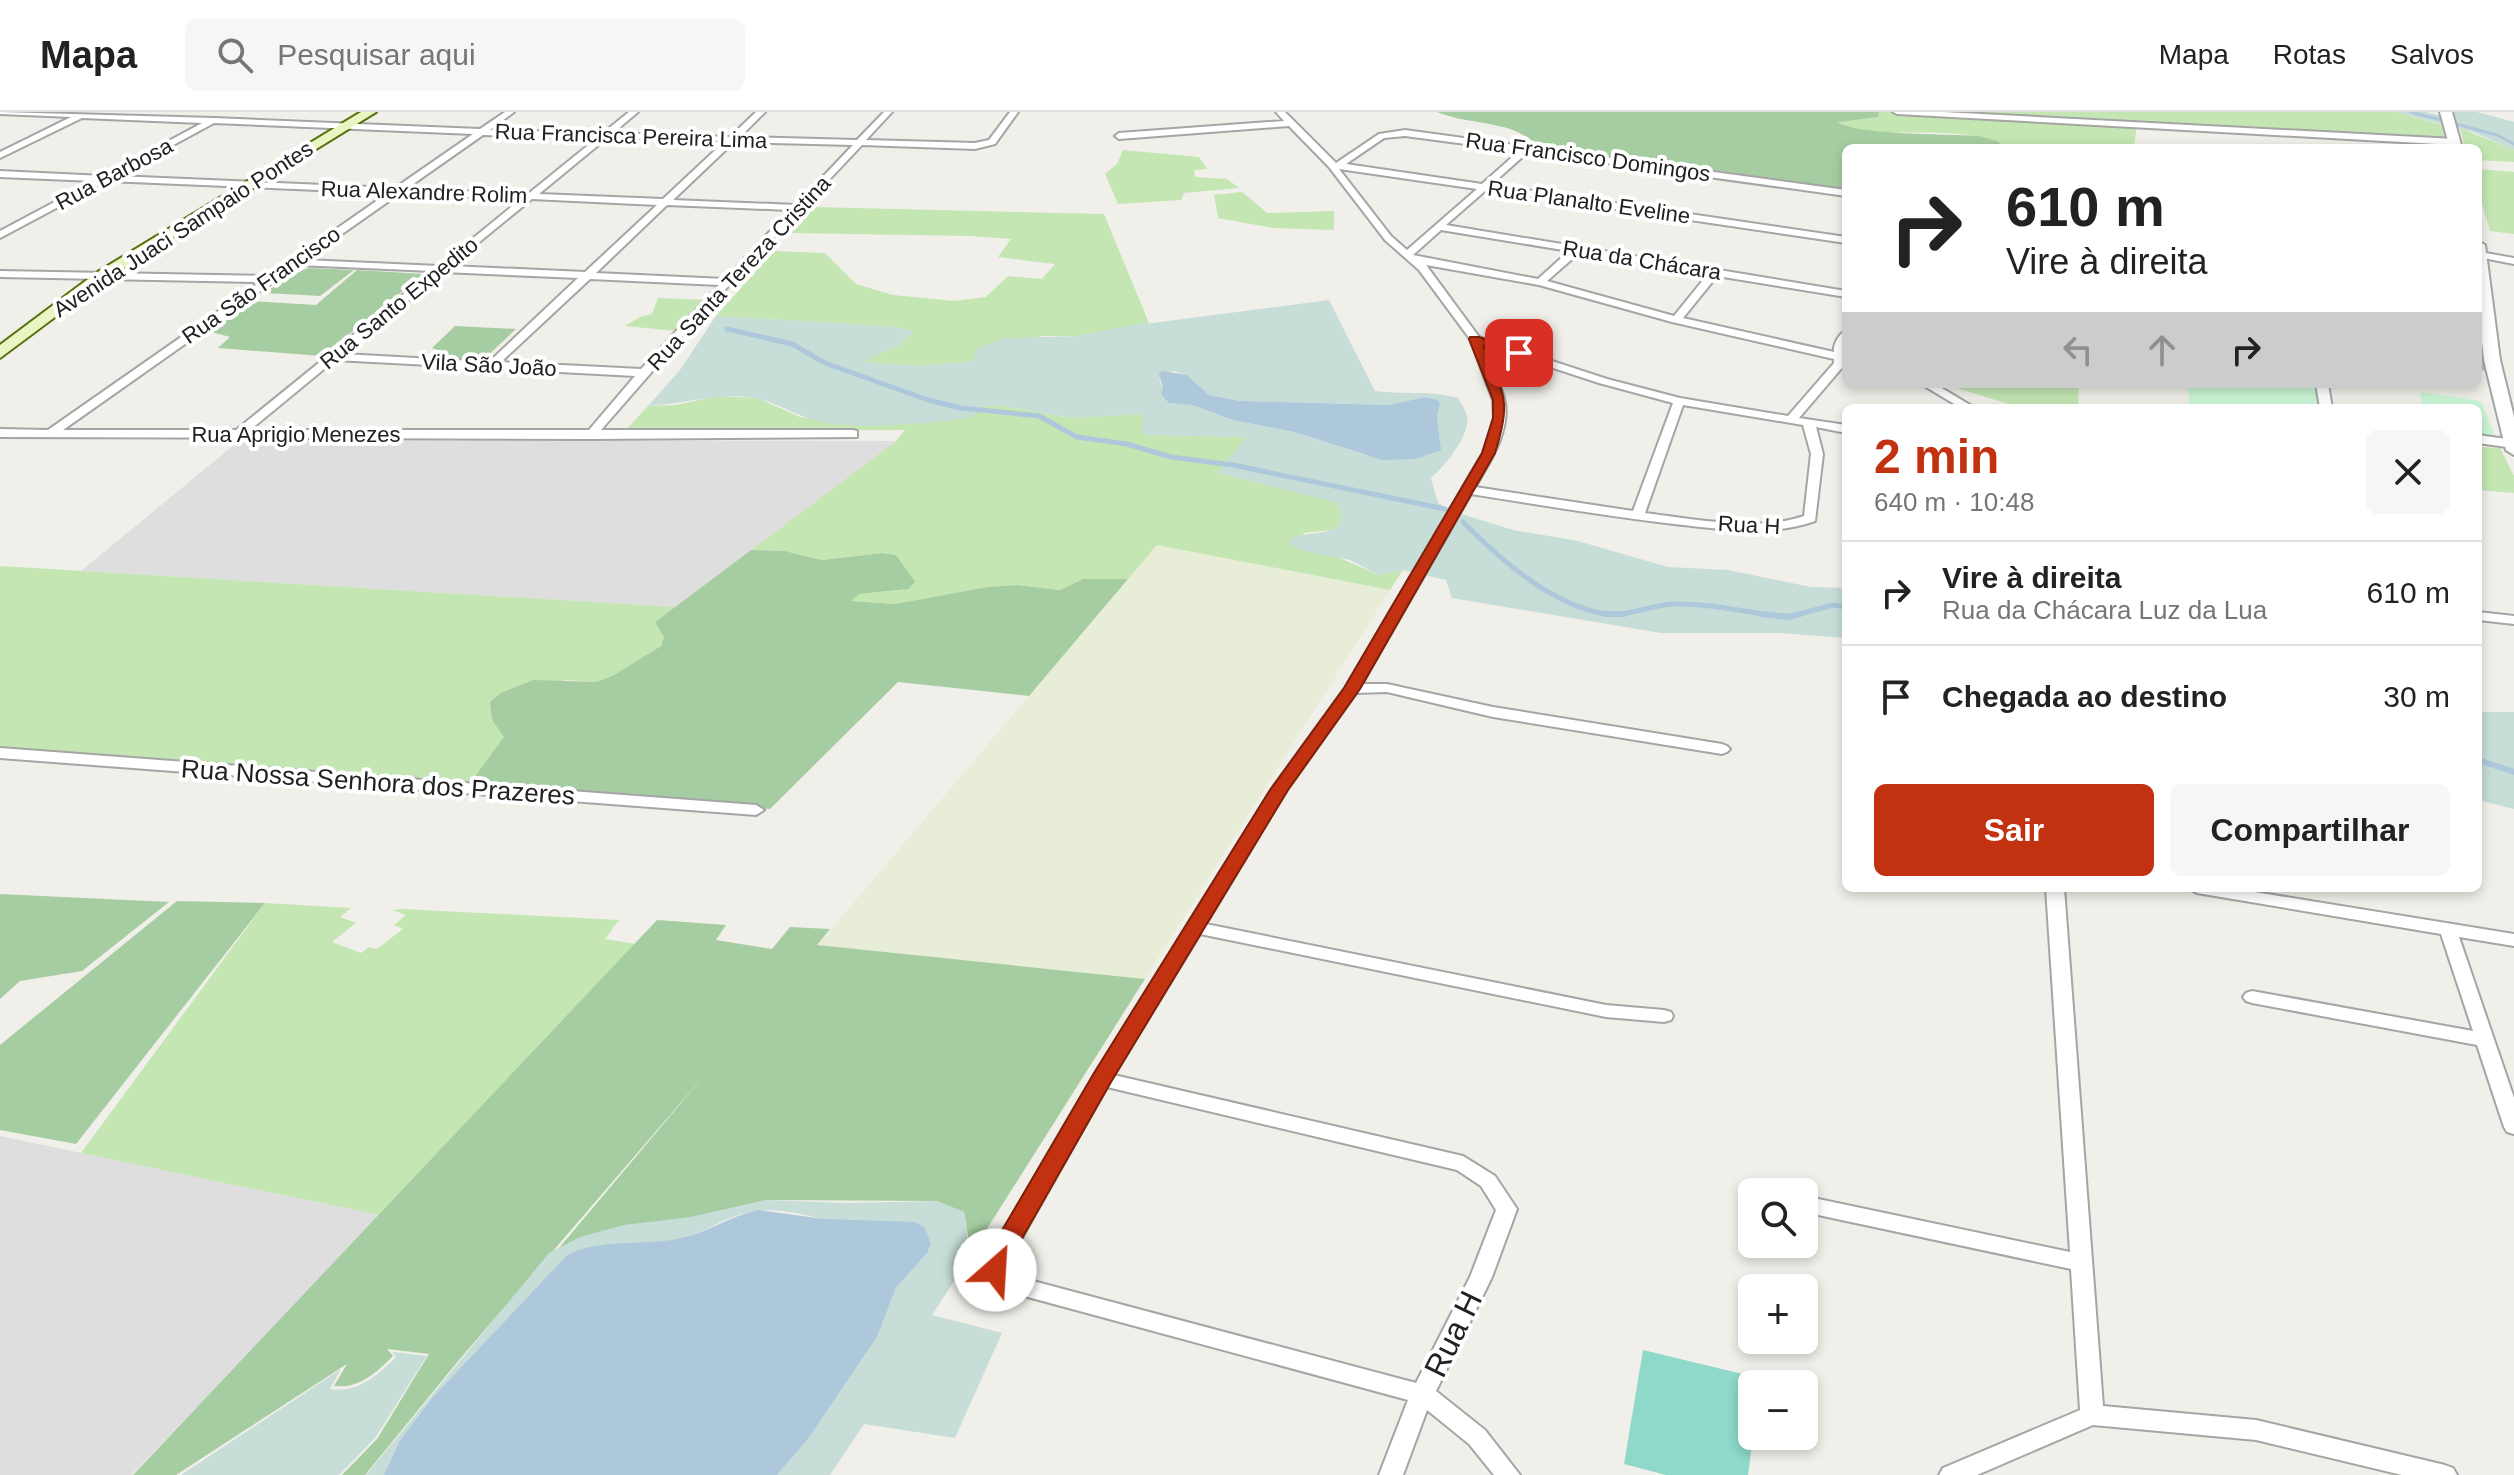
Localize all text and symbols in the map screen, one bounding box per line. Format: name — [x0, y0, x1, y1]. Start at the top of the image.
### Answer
search box — [185, 19, 745, 91]
icon: search — [213, 33, 257, 77]
text: Mapa — [40, 34, 137, 76]
text: Pesquisar aqui — [277, 38, 476, 71]
text: Mapa — [2159, 39, 2229, 70]
text: Rotas — [2273, 39, 2346, 70]
text: Salvos — [2390, 39, 2474, 70]
street label: Rua Francisca Pereira Lima — [494, 119, 768, 153]
street label: Rua Francisco Domingos — [1464, 127, 1712, 187]
street label: Rua Barbosa — [51, 132, 177, 215]
street label: Avenida Juaci Sampaio Pontes — [49, 136, 317, 322]
street label: Rua Santa Tereza Cristina — [642, 170, 836, 375]
street label: Rua Planalto Eveline — [1486, 175, 1692, 229]
text: 610 m — [2006, 175, 2165, 238]
street label: Rua Alexandre Rolim — [320, 176, 528, 208]
icon: right — [1874, 176, 1978, 280]
street label: Rua São Francisco — [177, 221, 345, 349]
street label: Rua Santo Expedito — [315, 232, 483, 374]
street label: Rua da Chácara — [1561, 235, 1724, 285]
text: Vire à direita — [2006, 241, 2207, 282]
pin — [1485, 319, 1553, 387]
icon: left — [2056, 328, 2100, 372]
icon: ahead — [2140, 328, 2184, 372]
icon: right — [2224, 328, 2268, 372]
icon: arrive — [1497, 331, 1541, 375]
street label: Vila São João — [421, 349, 557, 381]
street label: Rua Aprigio Menezes — [191, 422, 401, 447]
text: 2 min — [1874, 430, 1999, 483]
button: close — [2366, 430, 2450, 514]
text: 640 m · 10:48 — [1874, 487, 2034, 517]
street label: Rua H — [1717, 511, 1781, 539]
text: Vire à direita — [1942, 561, 2122, 594]
icon: right — [1874, 571, 1918, 615]
text: 610 m — [2367, 576, 2450, 609]
text: Rua da Chácara Luz da Lua — [1942, 595, 2267, 625]
icon: arrive — [1874, 675, 1918, 719]
text: Chegada ao destino — [1942, 680, 2227, 713]
text: 30 m — [2383, 680, 2450, 713]
street label: Rua Nossa Senhora dos Prazeres — [180, 753, 576, 811]
button: Sair — [1874, 784, 2154, 876]
button: Compartilhar — [2170, 784, 2450, 876]
map controls — [1738, 1178, 1818, 1450]
button: search — [1738, 1178, 1818, 1258]
position arrow — [953, 1228, 1037, 1312]
button: + — [1738, 1274, 1818, 1354]
street label: Rua H — [1417, 1285, 1489, 1383]
button: − — [1738, 1370, 1818, 1450]

